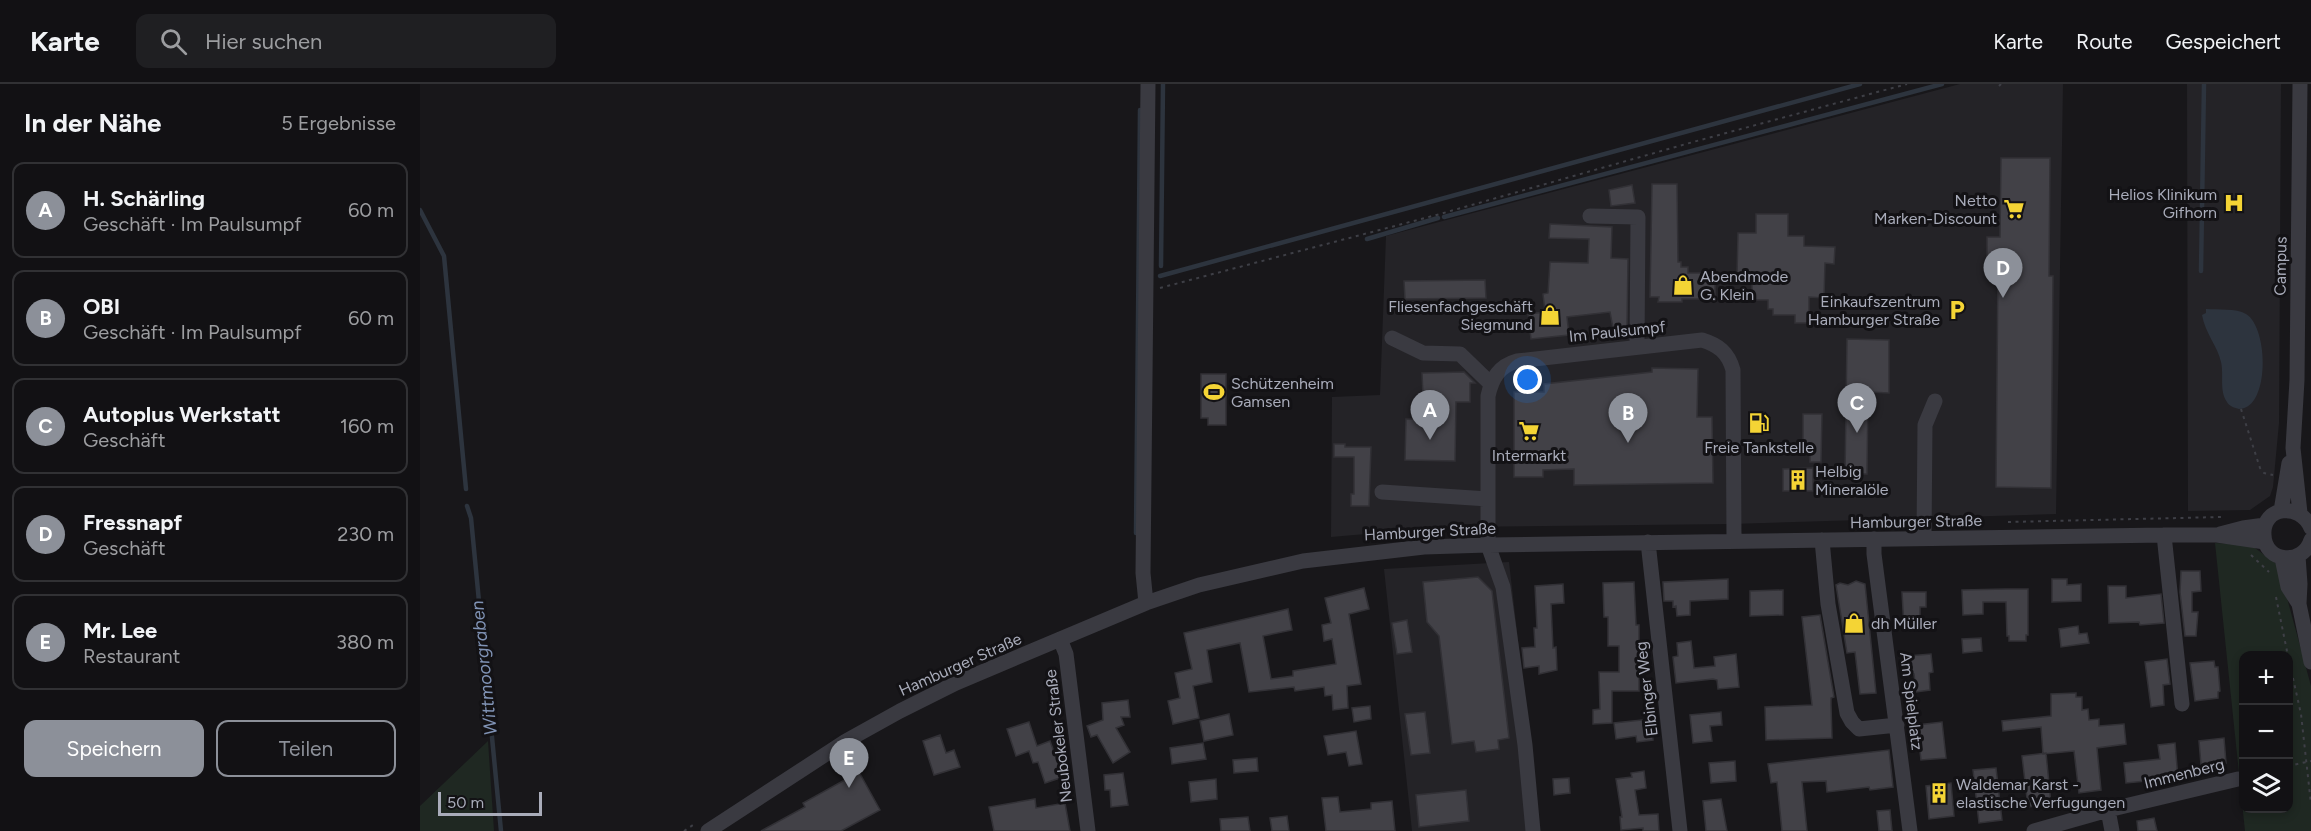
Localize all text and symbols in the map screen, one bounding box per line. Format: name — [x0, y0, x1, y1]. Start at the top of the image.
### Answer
search box — [136, 14, 556, 68]
text: Karte — [30, 24, 100, 58]
icon: search — [157, 25, 190, 58]
text: Hier suchen — [205, 28, 322, 55]
text: Karte — [1993, 29, 2043, 54]
text: Route — [2076, 29, 2132, 54]
text: Gespeichert — [2165, 29, 2281, 54]
text: In der Nähe — [24, 107, 161, 139]
text: 5 Ergebnisse — [281, 111, 396, 135]
text: H. Schärling — [83, 185, 205, 212]
place label: Helios Klinikum Gifhorn — [2108, 185, 2217, 222]
place label: Netto Marken-Discount — [1874, 191, 1997, 228]
hospital icon: Helios Klinikum Gifhorn — [2222, 191, 2246, 215]
supermarket icon: Netto Marken-Discount — [2002, 197, 2026, 221]
text: A — [38, 198, 53, 222]
text: 60 m — [348, 198, 394, 222]
text: Geschäft · Im Paulsumpf — [83, 212, 302, 236]
street label: Campus — [2270, 236, 2291, 296]
pin: D — [1984, 248, 2022, 298]
place label: Abendmode G. Klein — [1700, 267, 1789, 304]
shop icon: Abendmode G. Klein — [1671, 273, 1695, 297]
place label: Einkaufszentrum Hamburger Straße — [1808, 292, 1940, 329]
text: OBI — [83, 293, 120, 320]
place label: Fliesenfachgeschäft Siegmund — [1388, 297, 1533, 334]
parking icon: Einkaufszentrum Hamburger Straße — [1945, 298, 1969, 322]
shop icon: Fliesenfachgeschäft Siegmund — [1538, 303, 1562, 327]
text: B — [39, 306, 52, 330]
text: 60 m — [348, 306, 394, 330]
street label: Im Paulsumpf — [1568, 317, 1666, 346]
text: Geschäft · Im Paulsumpf — [83, 320, 302, 344]
your location — [1513, 365, 1542, 394]
place label: Schützenheim Gamsen — [1231, 374, 1334, 411]
sports icon: Schützenheim Gamsen — [1202, 380, 1226, 404]
pin: C — [1838, 384, 1876, 433]
pin: A — [1410, 390, 1450, 440]
pin: B — [1608, 394, 1648, 443]
text: Autoplus Werkstatt — [83, 401, 281, 428]
fuel station icon: Freie Tankstelle — [1747, 411, 1771, 435]
text: C — [38, 414, 53, 438]
text: 160 m — [340, 414, 394, 438]
supermarket icon: Intermarkt — [1517, 419, 1541, 443]
text: Geschäft — [83, 428, 166, 452]
place label: Freie Tankstelle — [1704, 438, 1814, 457]
place label: Intermarkt — [1492, 446, 1566, 465]
place label: Helbig Mineralöle — [1815, 462, 1889, 499]
building icon: Helbig Mineralöle — [1786, 468, 1810, 492]
text: Fressnapf — [83, 509, 182, 536]
street label: Hamburger Straße — [1850, 511, 1983, 532]
street label: Hamburger Straße — [1364, 519, 1497, 544]
text: D — [39, 522, 53, 546]
text: 230 m — [337, 522, 394, 546]
text: Geschäft — [83, 536, 166, 560]
water label: Wittmoorgraben — [466, 599, 502, 737]
shop icon: dh Müller — [1842, 611, 1866, 635]
place label: dh Müller — [1871, 614, 1937, 633]
text: Mr. Lee — [83, 617, 157, 644]
street label: Hamburger Straße — [896, 629, 1025, 700]
text: E — [40, 630, 51, 654]
text: 380 m — [336, 630, 394, 654]
street label: Elbinger Weg — [1631, 640, 1662, 737]
text: Restaurant — [83, 644, 180, 668]
street label: Am Spielplatz — [1896, 651, 1927, 751]
map controls — [2239, 651, 2293, 813]
button: + — [2239, 651, 2293, 705]
street label: Neubokeler Straße — [1041, 668, 1076, 804]
button: − — [2239, 705, 2293, 759]
button: Speichern — [24, 720, 204, 777]
button: Teilen — [216, 720, 396, 777]
pin: E — [830, 738, 868, 788]
street label: Immenberg — [2142, 754, 2226, 793]
button: layers — [2239, 759, 2293, 813]
place label: Waldemar Karst - elastische Verfugungen — [1956, 775, 2125, 812]
building icon: Waldemar Karst - elastische Verfugungen — [1927, 781, 1951, 805]
scale bar — [438, 789, 542, 816]
text: 50 m — [447, 793, 484, 812]

